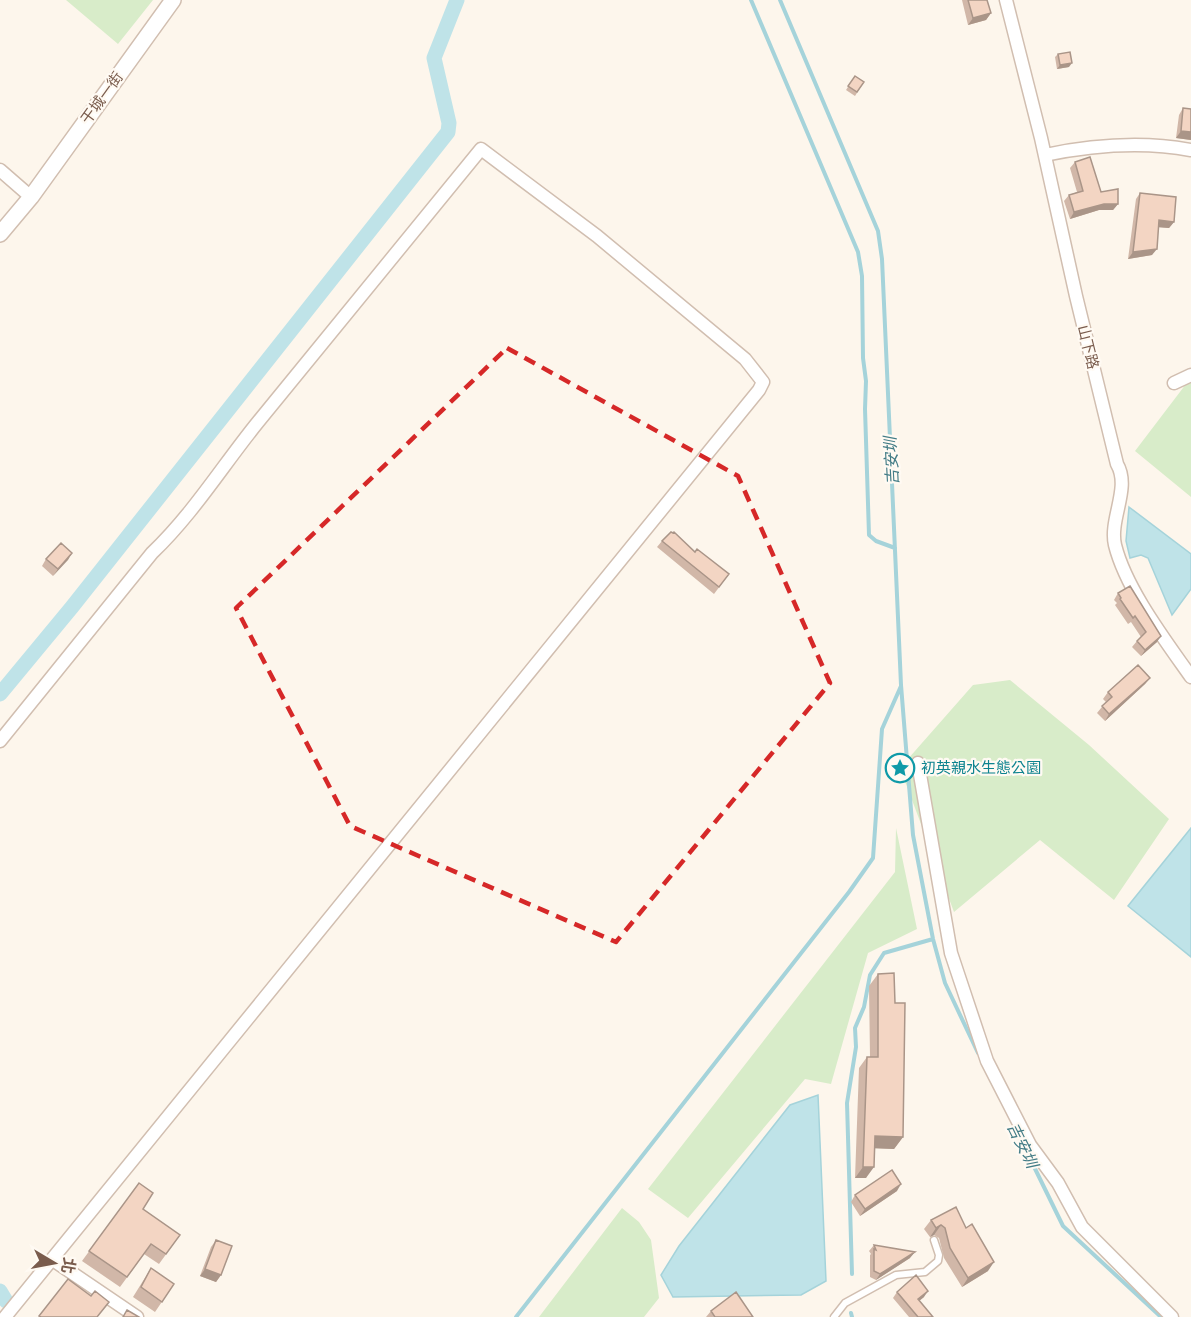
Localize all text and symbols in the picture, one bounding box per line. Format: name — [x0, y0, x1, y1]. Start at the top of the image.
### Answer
street label: 干城一街 — [76, 68, 127, 128]
street label: 山下路 — [1074, 323, 1103, 371]
water label: 吉安圳 — [880, 435, 902, 485]
place icon: 初英親水生態公園 — [884, 752, 916, 784]
place label: 初英親水生態公園 — [921, 758, 1041, 777]
water label: 吉安圳 — [1003, 1119, 1043, 1173]
north arrow — [24, 1233, 84, 1293]
text: 北 — [58, 1256, 80, 1275]

